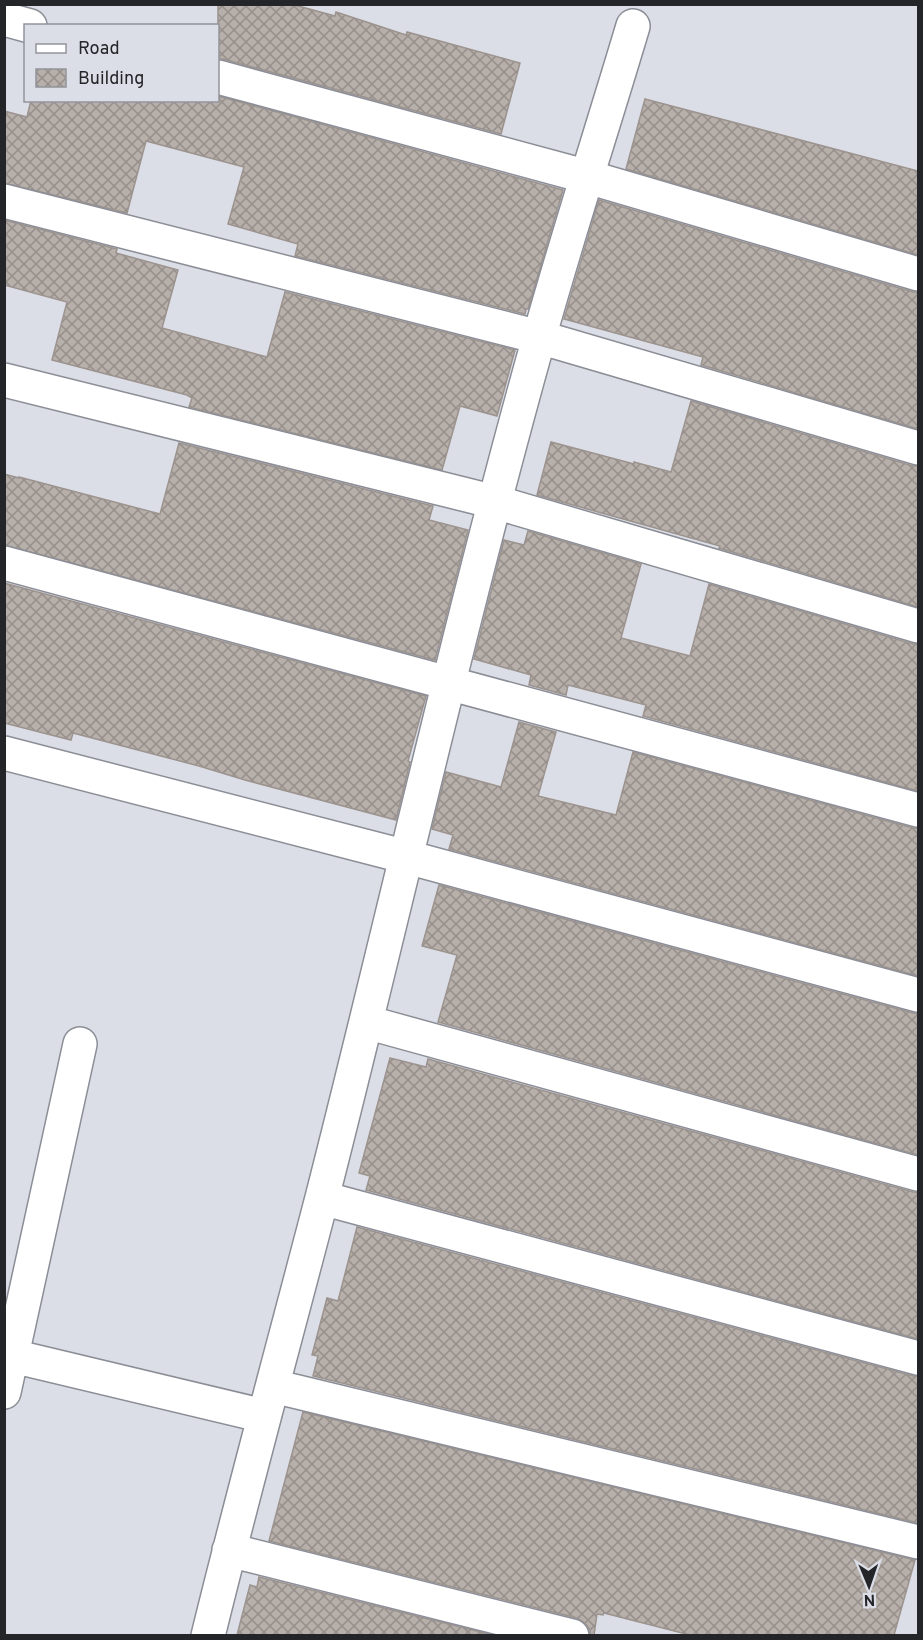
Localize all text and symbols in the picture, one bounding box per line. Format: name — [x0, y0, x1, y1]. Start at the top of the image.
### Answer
legend — [24, 24, 219, 102]
text: Road — [78, 38, 120, 61]
text: Building — [78, 68, 144, 91]
north arrow — [839, 1556, 899, 1616]
text: N — [863, 1589, 876, 1609]

